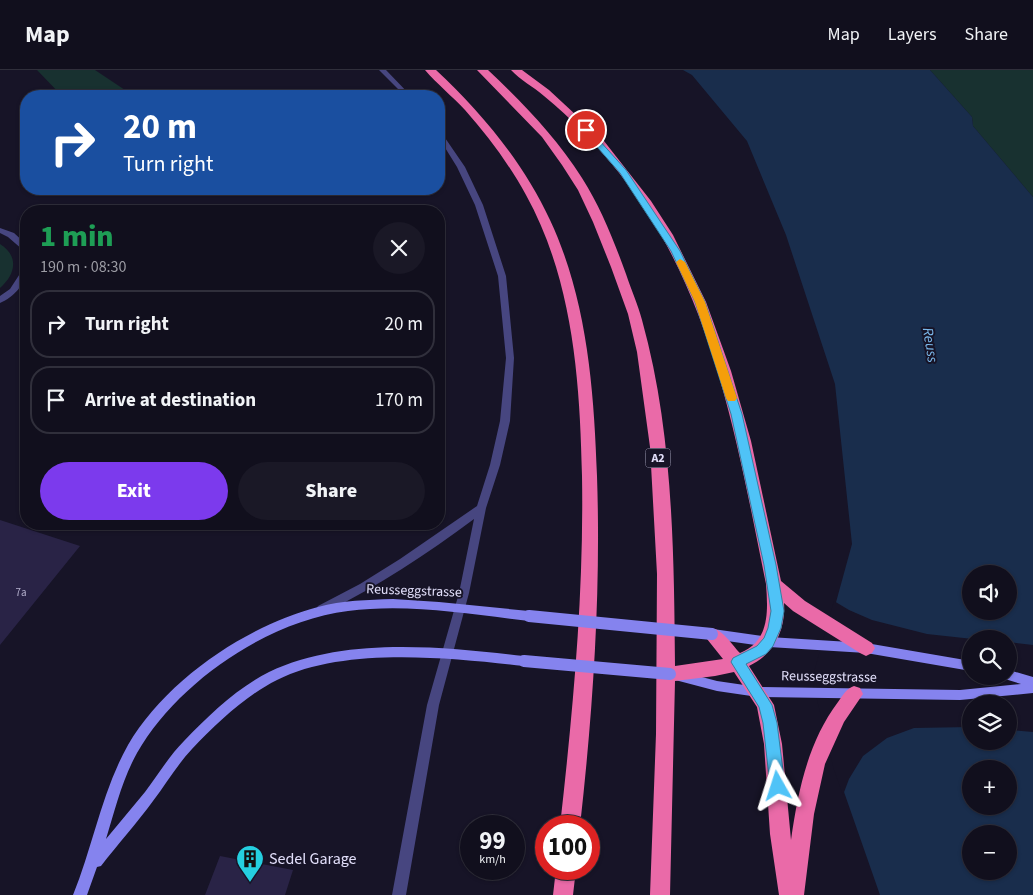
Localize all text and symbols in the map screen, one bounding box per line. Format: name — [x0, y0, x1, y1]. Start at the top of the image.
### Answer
text: Map — [25, 17, 70, 52]
text: Map — [828, 22, 860, 47]
text: Layers — [888, 22, 937, 47]
text: Share — [965, 22, 1008, 47]
text: 20 m — [123, 102, 197, 152]
pin — [565, 109, 607, 151]
icon: right — [40, 110, 105, 175]
icon: arrive — [572, 116, 600, 144]
text: Turn right — [123, 148, 213, 180]
text: 1 min — [40, 215, 114, 258]
button: close — [373, 222, 425, 274]
text: 190 m · 08:30 — [40, 256, 127, 278]
icon: right — [42, 310, 70, 338]
text: Turn right — [85, 311, 169, 338]
text: 20 m — [385, 311, 423, 338]
water label: Reuss — [917, 326, 943, 364]
icon: arrive — [42, 386, 70, 414]
text: Arrive at destination — [85, 387, 256, 414]
text: 170 m — [375, 387, 423, 414]
road number: A2 — [646, 448, 670, 468]
button: Exit — [40, 462, 228, 520]
button: Share — [238, 462, 425, 520]
map controls — [962, 565, 1017, 880]
button: sound — [962, 565, 1017, 620]
street label: Reusseggstrasse — [366, 579, 462, 603]
house number: 7a — [15, 585, 27, 600]
button: search — [962, 630, 1017, 685]
street label: Reusseggstrasse — [781, 666, 877, 688]
button: layers — [962, 695, 1017, 750]
position arrow — [751, 759, 803, 811]
button: + — [962, 760, 1017, 815]
speed limit sign: 100 — [535, 815, 600, 880]
text: 99 — [479, 823, 506, 859]
button: − — [962, 825, 1017, 880]
building icon: Sedel Garage — [235, 844, 265, 883]
place label: Sedel Garage — [269, 848, 357, 870]
text: km/h — [479, 851, 506, 868]

